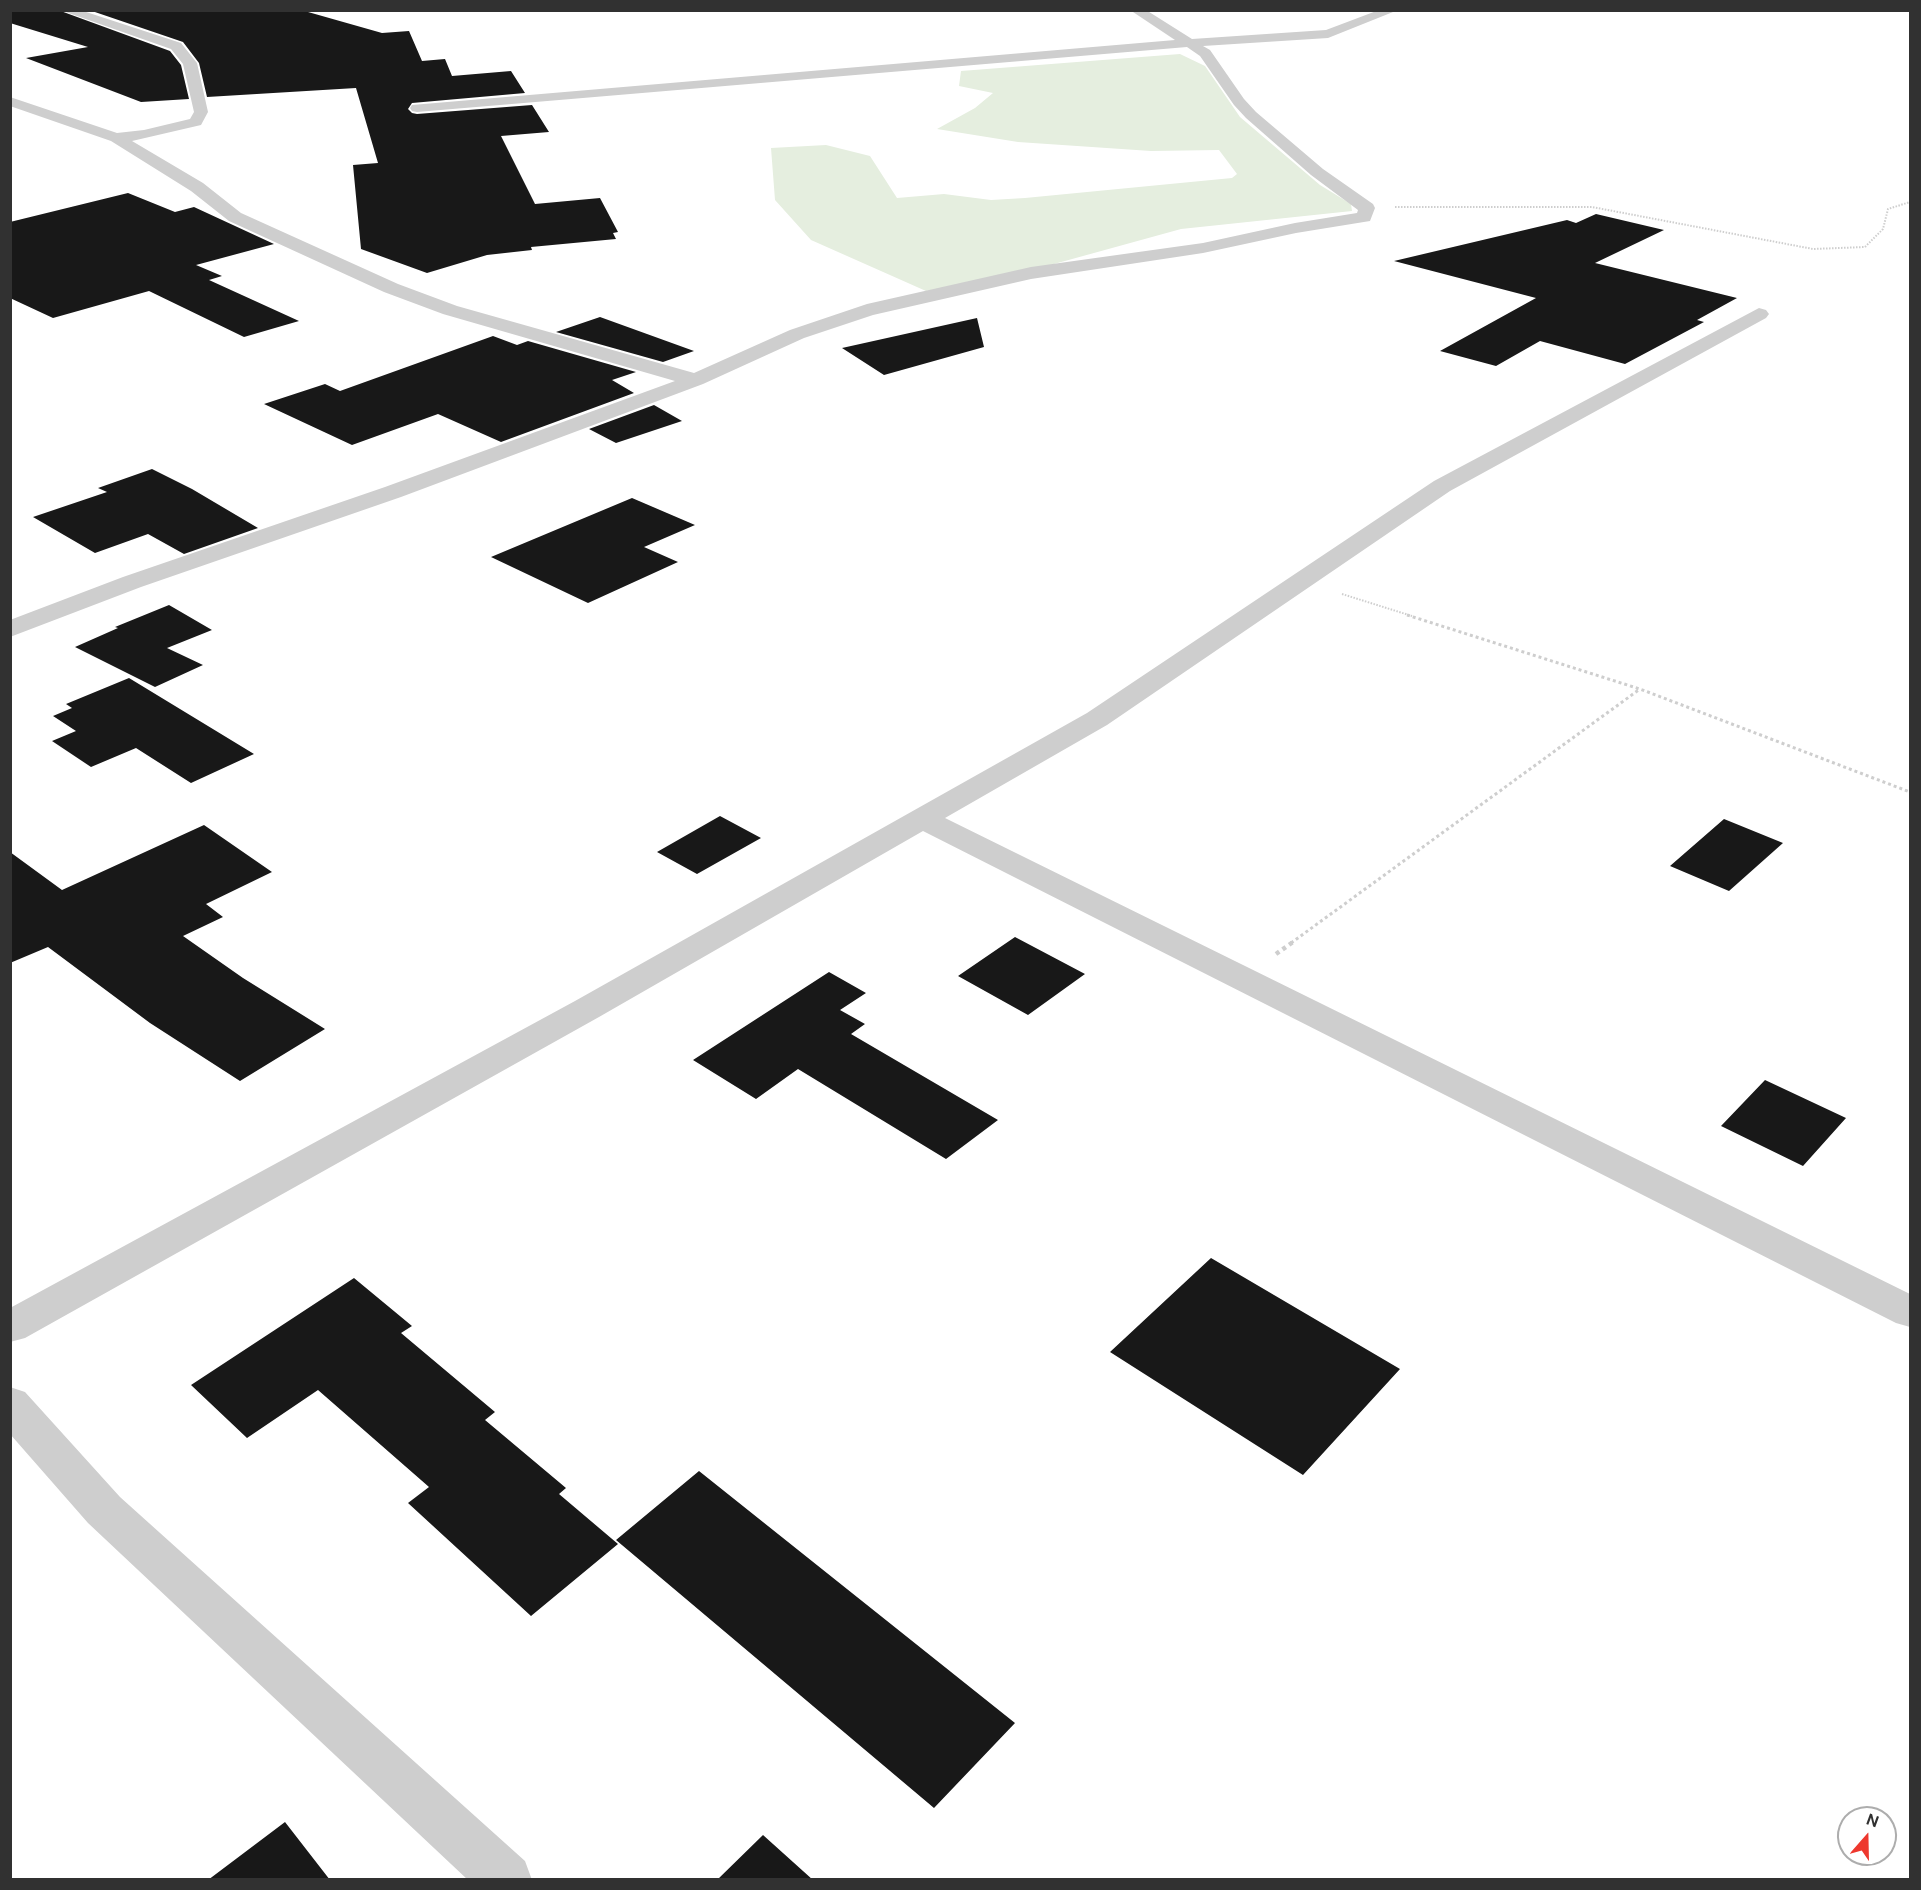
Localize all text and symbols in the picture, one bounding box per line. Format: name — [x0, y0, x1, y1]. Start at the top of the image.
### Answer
north arrow — [1837, 1806, 1897, 1866]
text: N — [1864, 1809, 1882, 1832]

